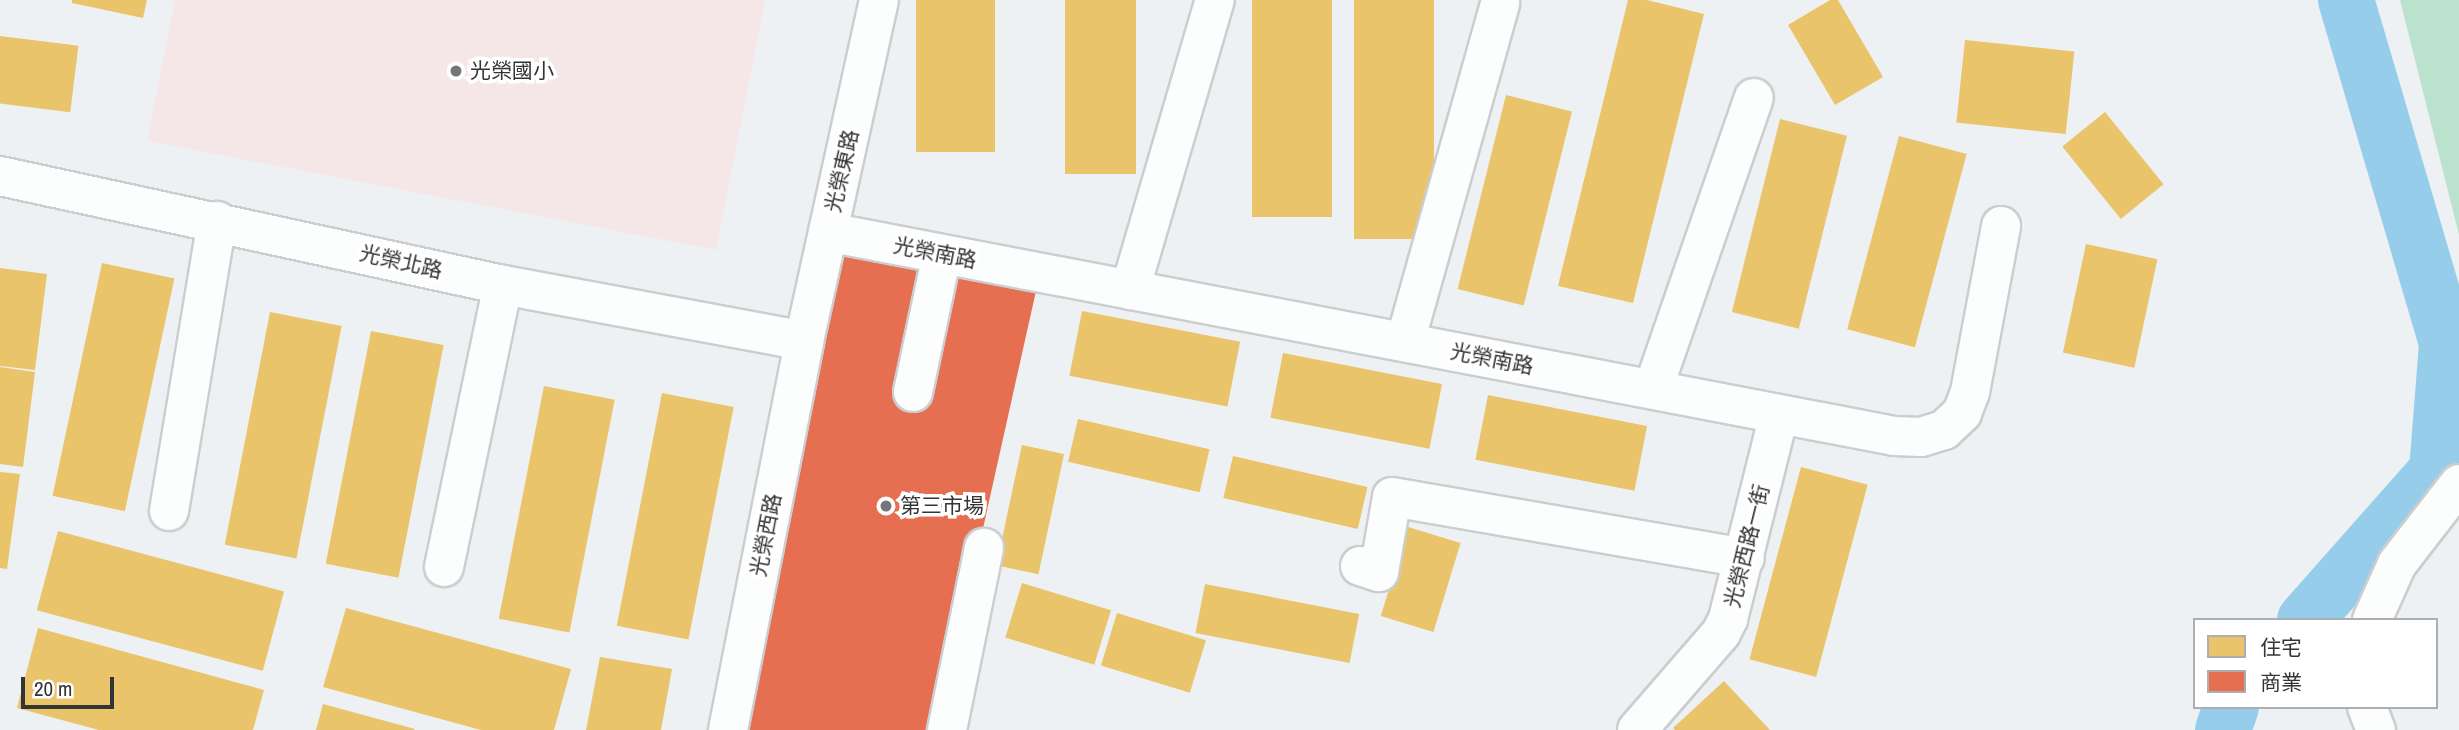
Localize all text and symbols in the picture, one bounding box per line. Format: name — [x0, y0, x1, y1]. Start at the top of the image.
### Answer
place label: 光榮國小 — [470, 58, 554, 84]
marker: 光榮國小 — [448, 63, 464, 79]
street label: 光榮東路 — [820, 127, 864, 215]
street label: 光榮南路 — [891, 233, 979, 273]
street label: 光榮北路 — [357, 240, 445, 284]
street label: 光榮南路 — [1448, 339, 1536, 379]
street label: 光榮西路一街 — [1720, 482, 1774, 610]
street label: 光榮西路 — [746, 491, 786, 579]
place label: 第三市場 — [900, 493, 984, 519]
marker: 第三市場 — [878, 498, 894, 514]
legend — [2193, 618, 2438, 709]
text: 住宅 — [2260, 633, 2302, 662]
scale bar — [24, 664, 117, 708]
text: 商業 — [2260, 668, 2302, 697]
text: 20 m — [34, 674, 72, 703]

